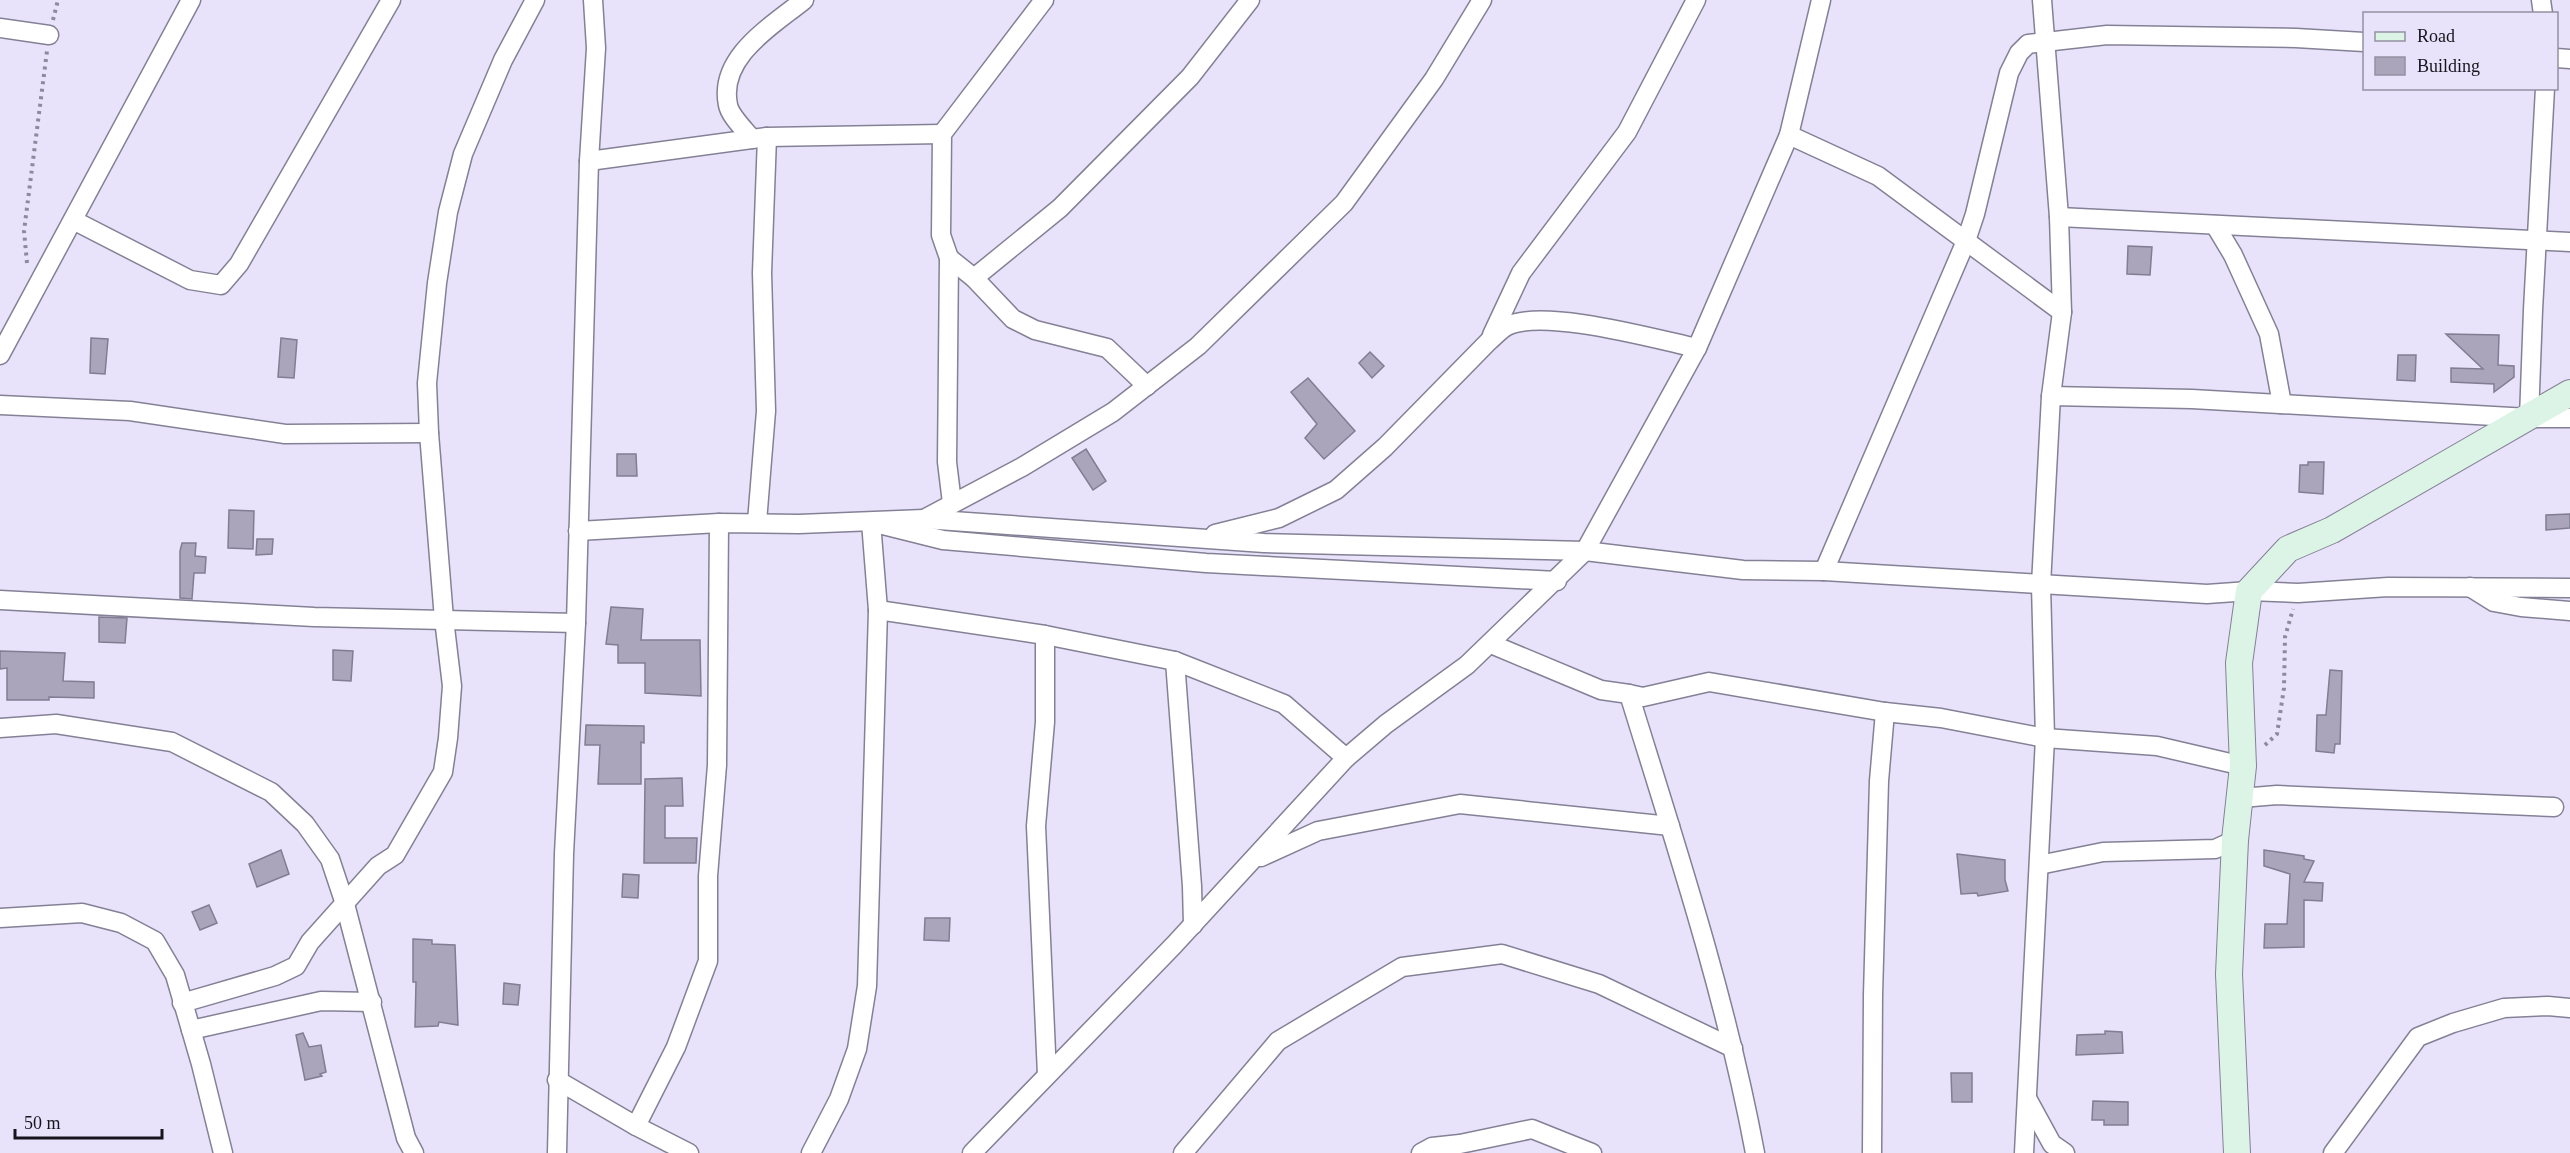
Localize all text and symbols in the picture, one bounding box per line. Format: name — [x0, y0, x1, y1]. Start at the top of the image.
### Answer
legend — [2363, 12, 2558, 90]
text: Road — [2417, 26, 2455, 46]
text: Building — [2417, 56, 2480, 76]
scale bar — [15, 1102, 162, 1140]
text: 50 m — [24, 1113, 61, 1133]

